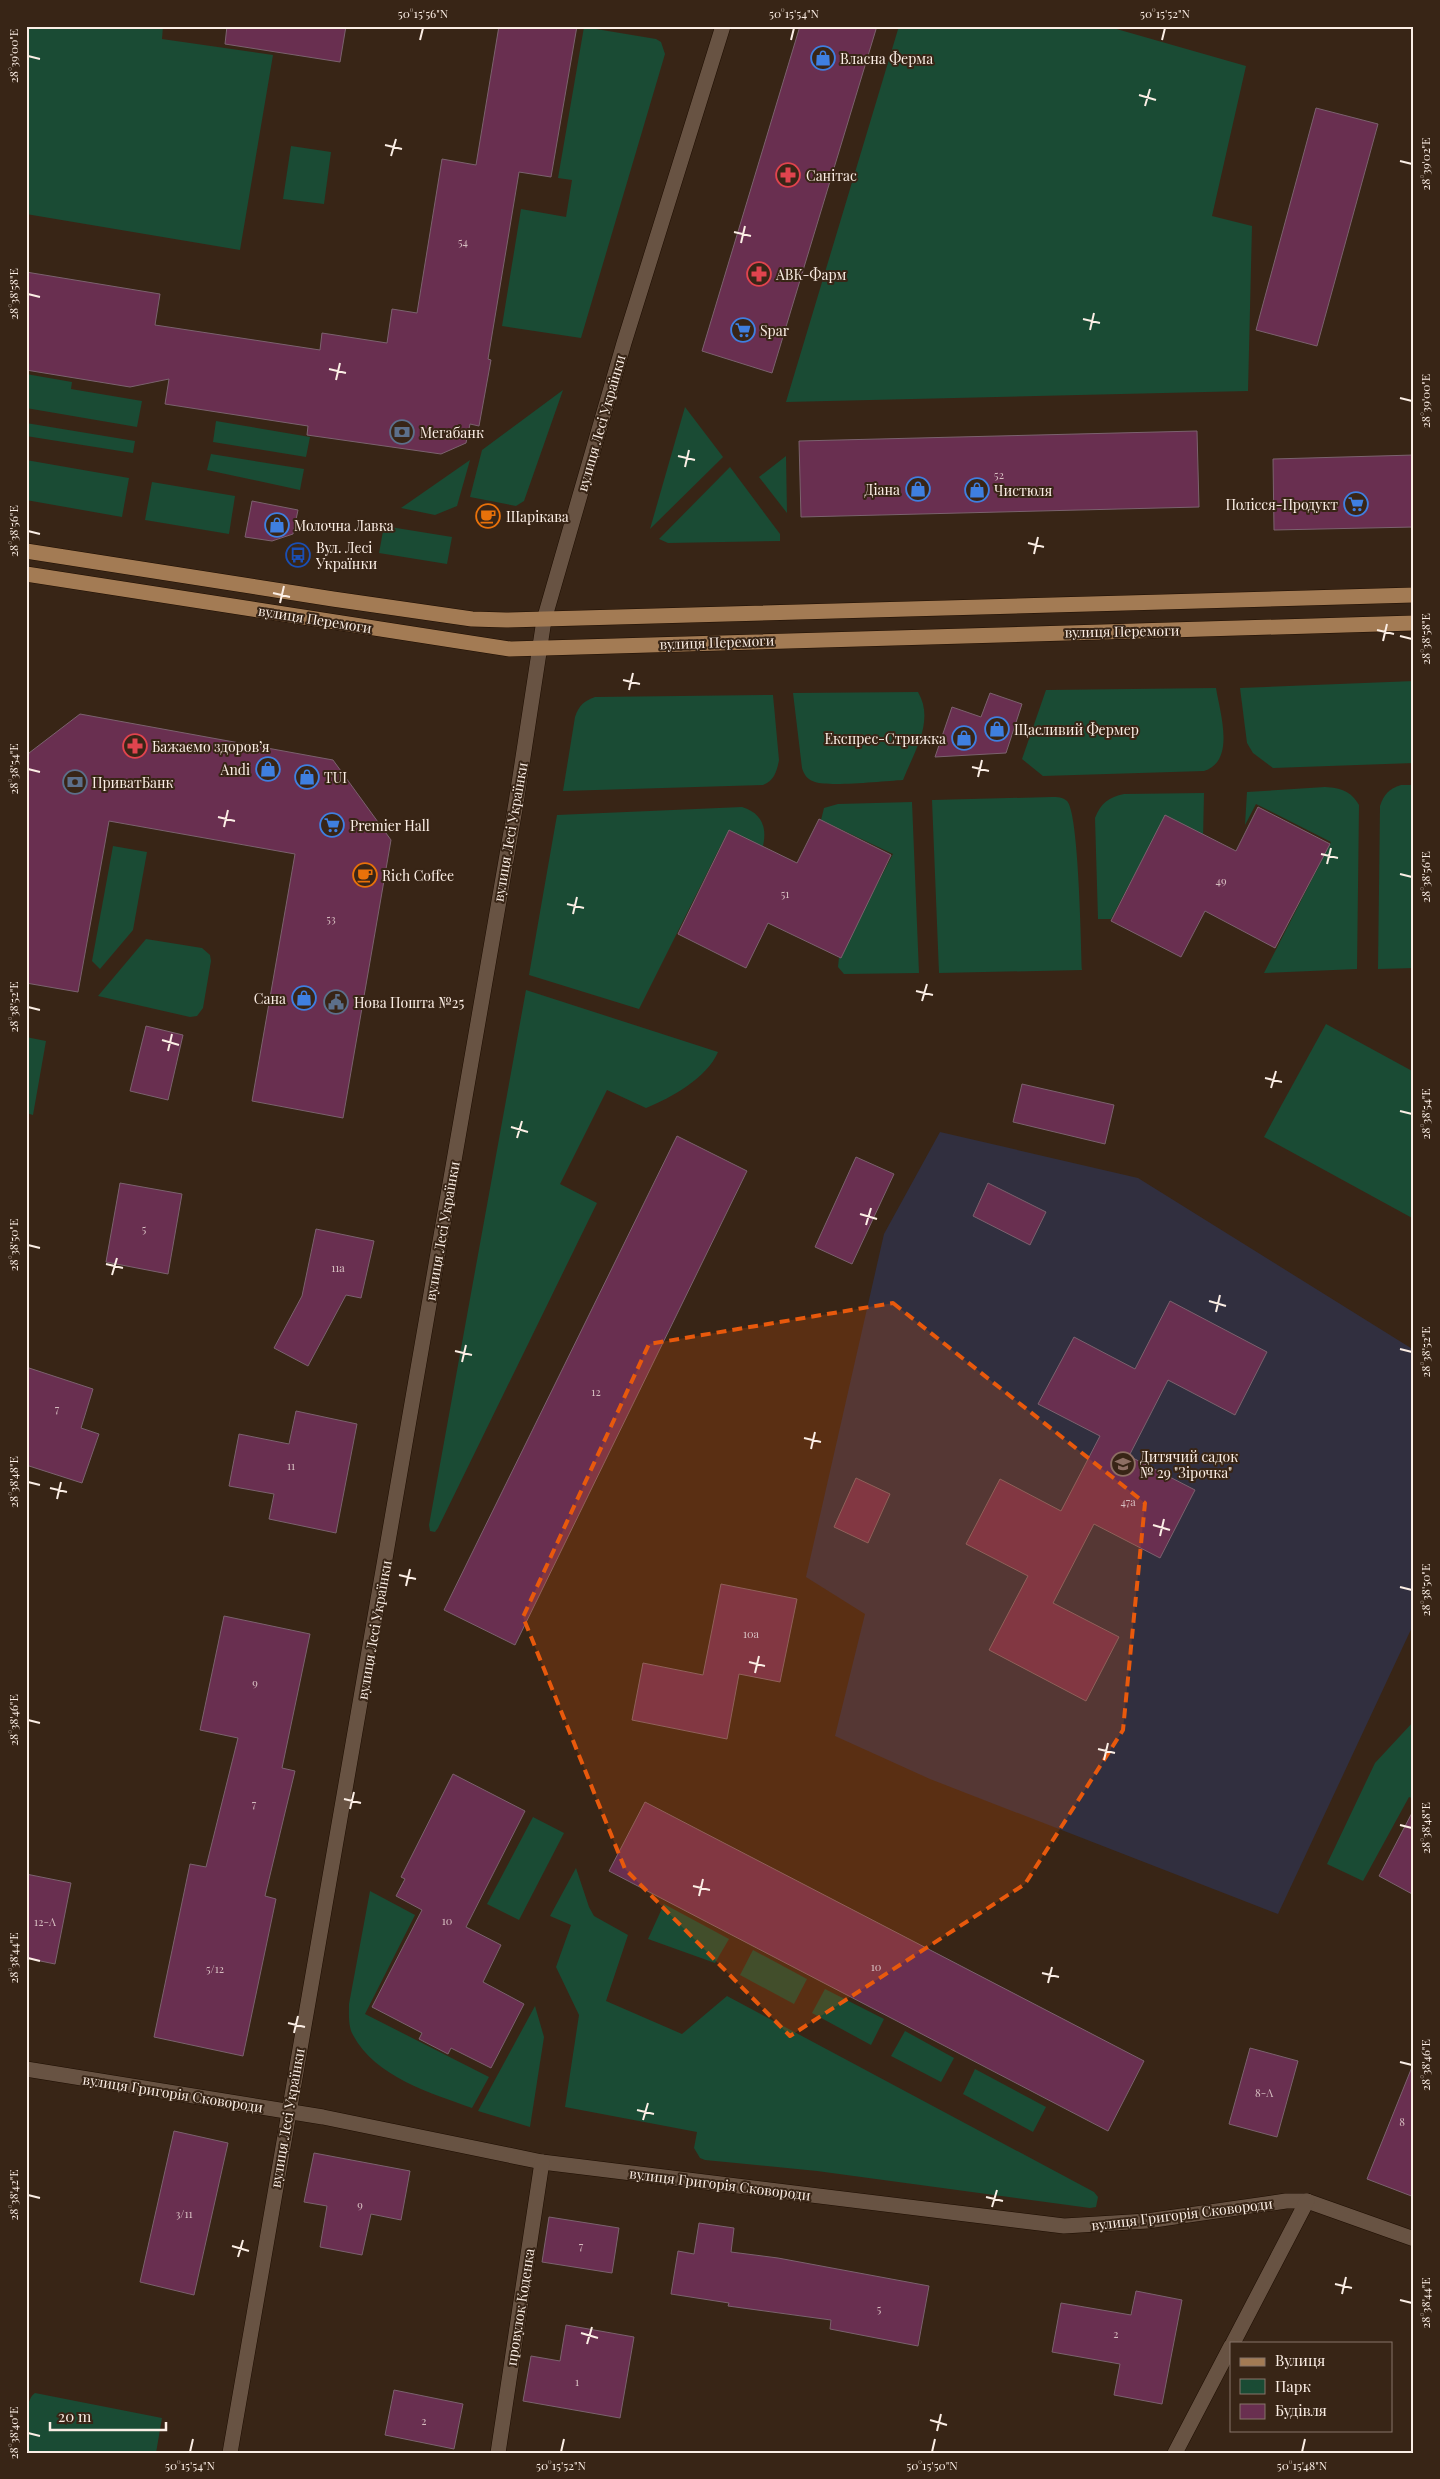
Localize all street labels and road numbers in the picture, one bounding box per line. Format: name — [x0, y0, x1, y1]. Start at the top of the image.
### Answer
street label: вулиця Лесі Українки — [572, 352, 630, 494]
street label: вулиця Перемоги — [257, 601, 373, 637]
street label: вулиця Перемоги — [1064, 620, 1180, 642]
street label: вулиця Перемоги — [659, 630, 775, 653]
street label: вулиця Лесі Українки — [488, 761, 532, 903]
street label: вулиця Лесі Українки — [420, 1160, 464, 1302]
street label: вулиця Лесі Українки — [352, 1559, 396, 1701]
street label: вулиця Лесі Українки — [265, 2047, 309, 2189]
street label: вулиця Григорія Сковороди — [81, 2069, 265, 2117]
street label: вулиця Григорія Сковороди — [628, 2163, 812, 2205]
street label: вулиця Григорія Сковороди — [1090, 2193, 1274, 2235]
street label: провулок Коденка — [501, 2247, 539, 2367]

